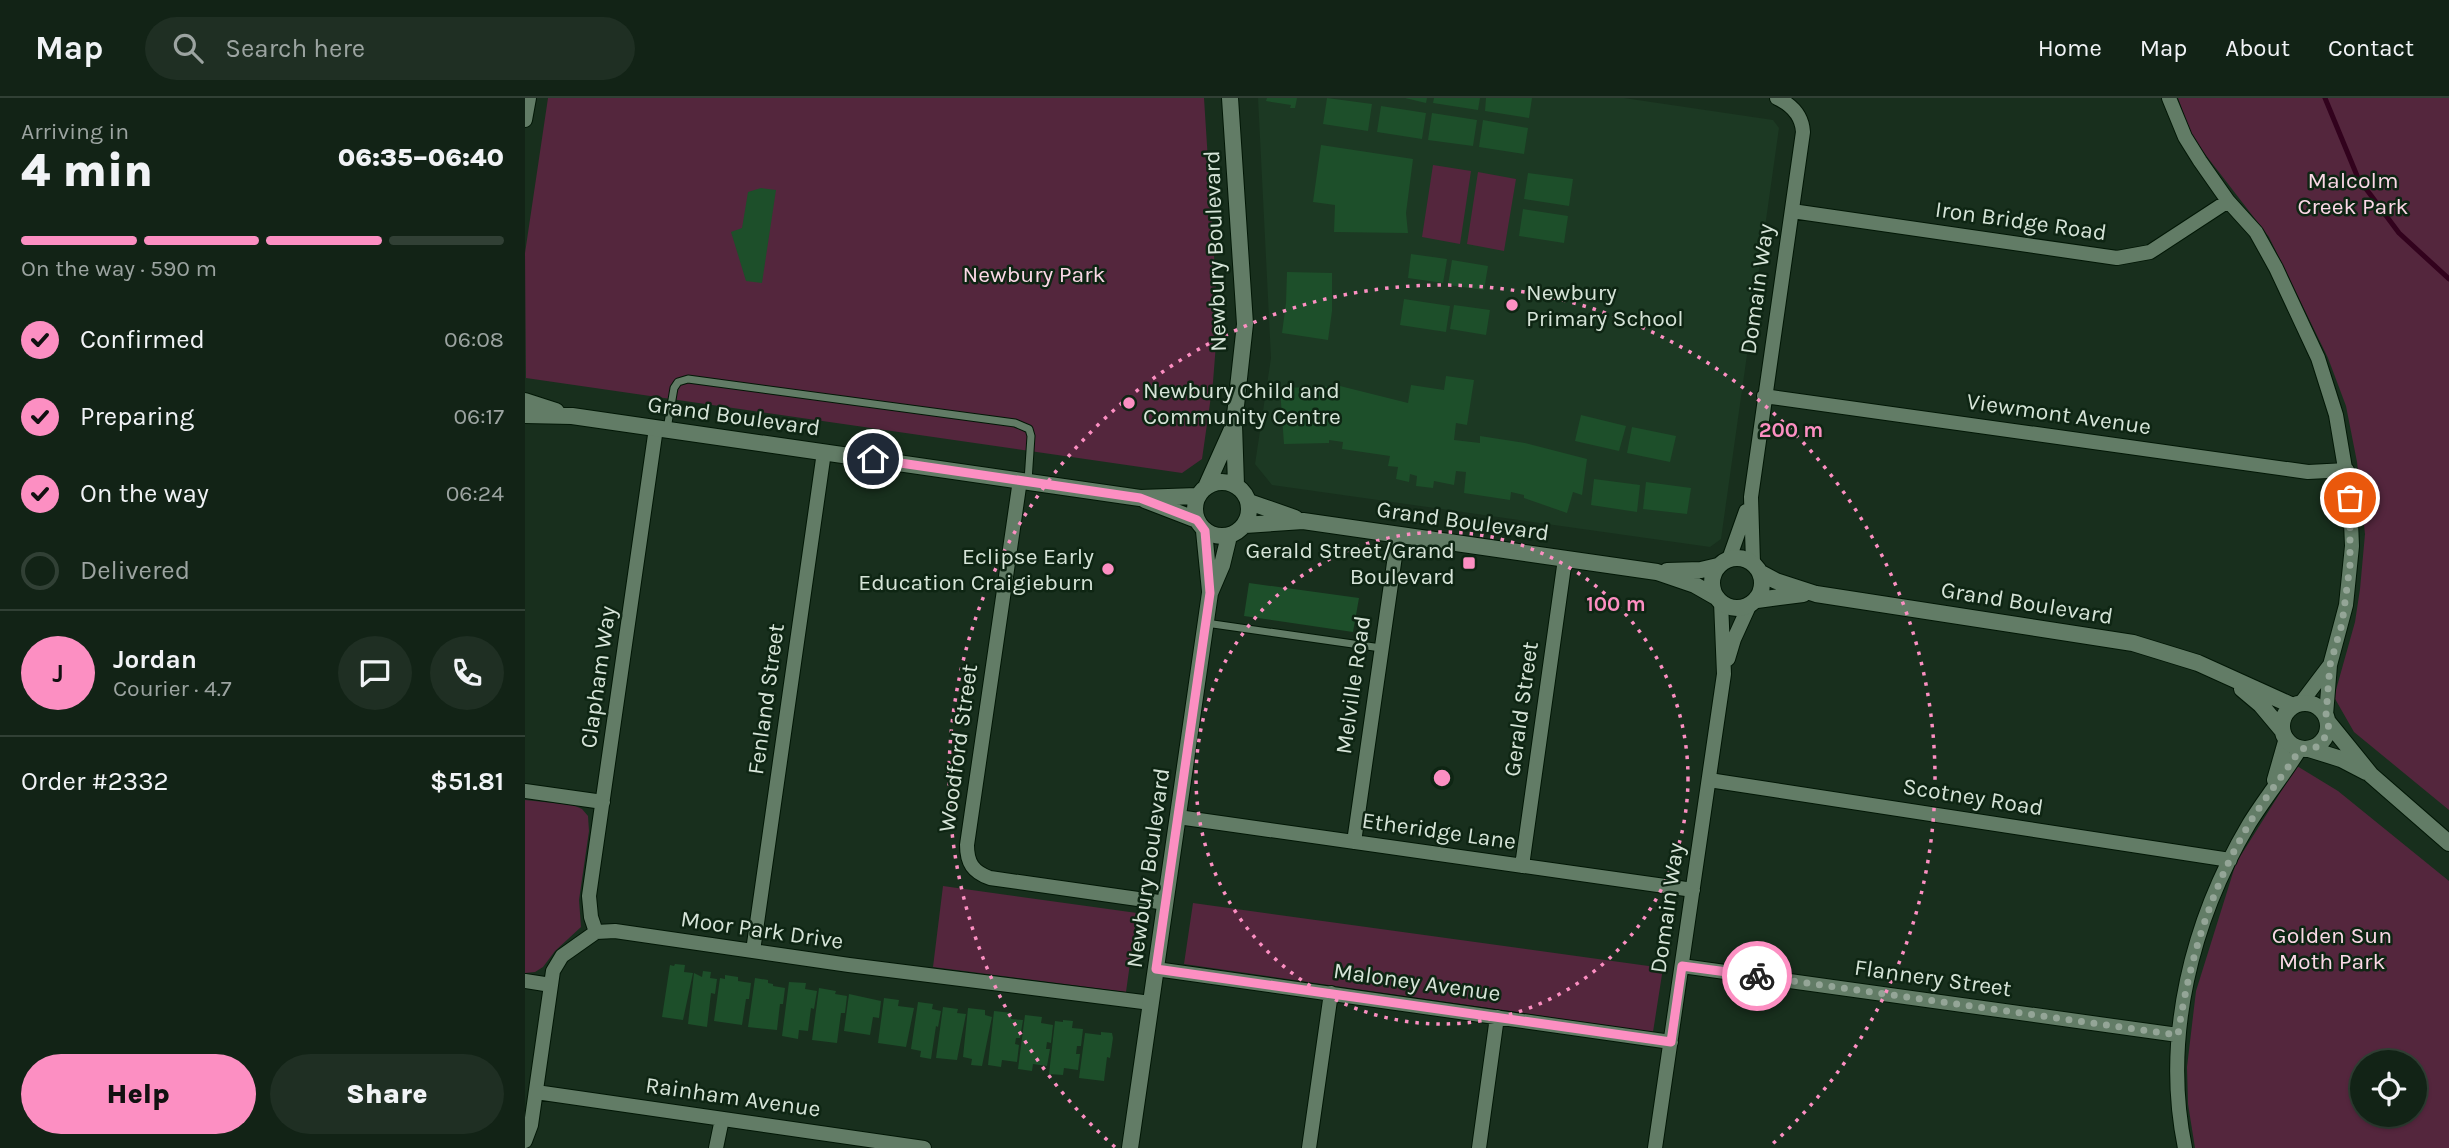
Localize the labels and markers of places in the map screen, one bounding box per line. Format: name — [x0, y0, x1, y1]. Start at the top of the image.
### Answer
place label: Newbury Primary School — [1526, 279, 1684, 332]
marker: Newbury Primary School — [1504, 297, 1520, 313]
place label: Newbury Child and Community Centre — [1143, 377, 1341, 430]
marker: Newbury Child and Community Centre — [1121, 395, 1137, 411]
pin — [843, 429, 903, 489]
pin — [2320, 468, 2380, 528]
place label: Gerald Street/Grand Boulevard — [1246, 537, 1455, 590]
place label: Eclipse Early Education Craigieburn — [858, 543, 1094, 596]
marker: Gerald Street/Grand Boulevard — [1461, 555, 1477, 571]
marker: Eclipse Early Education Craigieburn — [1100, 561, 1116, 577]
centre of rings — [1430, 766, 1454, 790]

